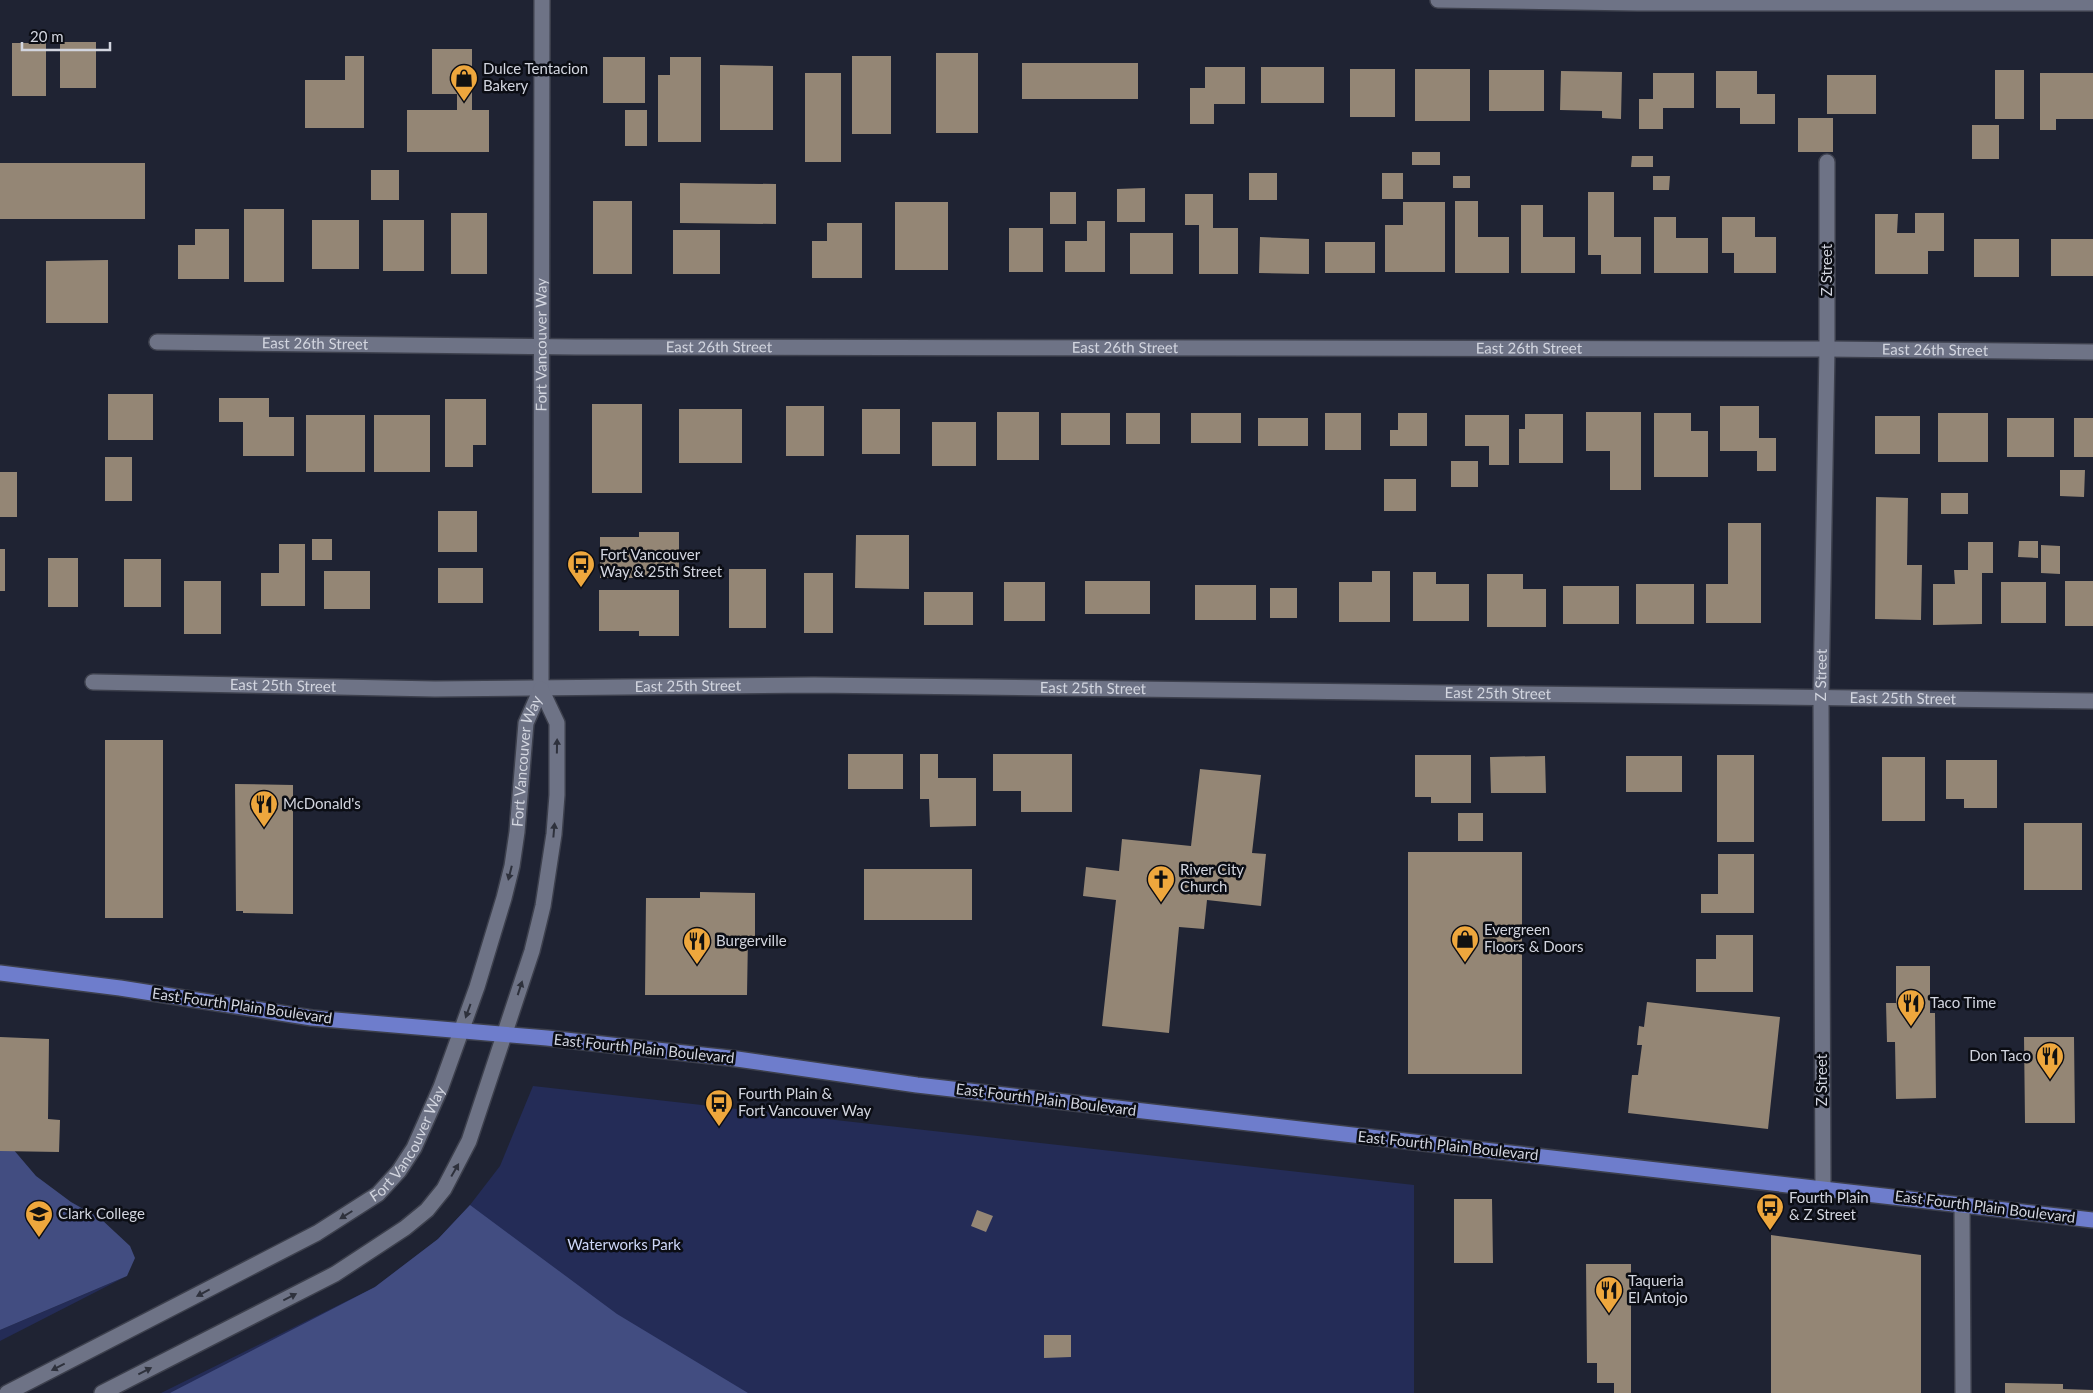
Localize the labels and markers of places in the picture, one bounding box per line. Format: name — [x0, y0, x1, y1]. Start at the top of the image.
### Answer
place label: Dulce Tentacion Bakery — [483, 59, 588, 94]
shop icon: Dulce Tentacion Bakery — [449, 63, 479, 102]
place label: Fort Vancouver Way & 25th Street — [600, 545, 723, 580]
bus stop icon: Fort Vancouver Way & 25th Street — [566, 549, 596, 588]
restaurant icon: McDonald's — [249, 789, 279, 828]
place label: McDonald's — [283, 794, 361, 812]
place label: River City Church — [1180, 860, 1244, 895]
church icon: River City Church — [1146, 864, 1176, 903]
place label: Evergreen Floors & Doors — [1484, 920, 1583, 955]
shop icon: Evergreen Floors & Doors — [1450, 924, 1480, 963]
restaurant icon: Burgerville — [682, 926, 712, 965]
place label: Burgerville — [716, 931, 787, 949]
restaurant icon: Taco Time — [1896, 988, 1926, 1027]
place label: Taco Time — [1930, 993, 1996, 1011]
restaurant icon: Don Taco — [2035, 1041, 2065, 1080]
place label: Don Taco — [1969, 1046, 2031, 1064]
place label: Fourth Plain & Fort Vancouver Way — [738, 1084, 871, 1119]
bus stop icon: Fourth Plain & Fort Vancouver Way — [704, 1088, 734, 1127]
place label: Fourth Plain & Z Street — [1789, 1188, 1869, 1223]
bus stop icon: Fourth Plain & Z Street — [1755, 1192, 1785, 1231]
school or university icon: Clark College — [24, 1199, 54, 1238]
place label: Clark College — [58, 1204, 145, 1222]
place label: Taqueria El Antojo — [1628, 1271, 1688, 1306]
restaurant icon: Taqueria El Antojo — [1594, 1275, 1624, 1314]

